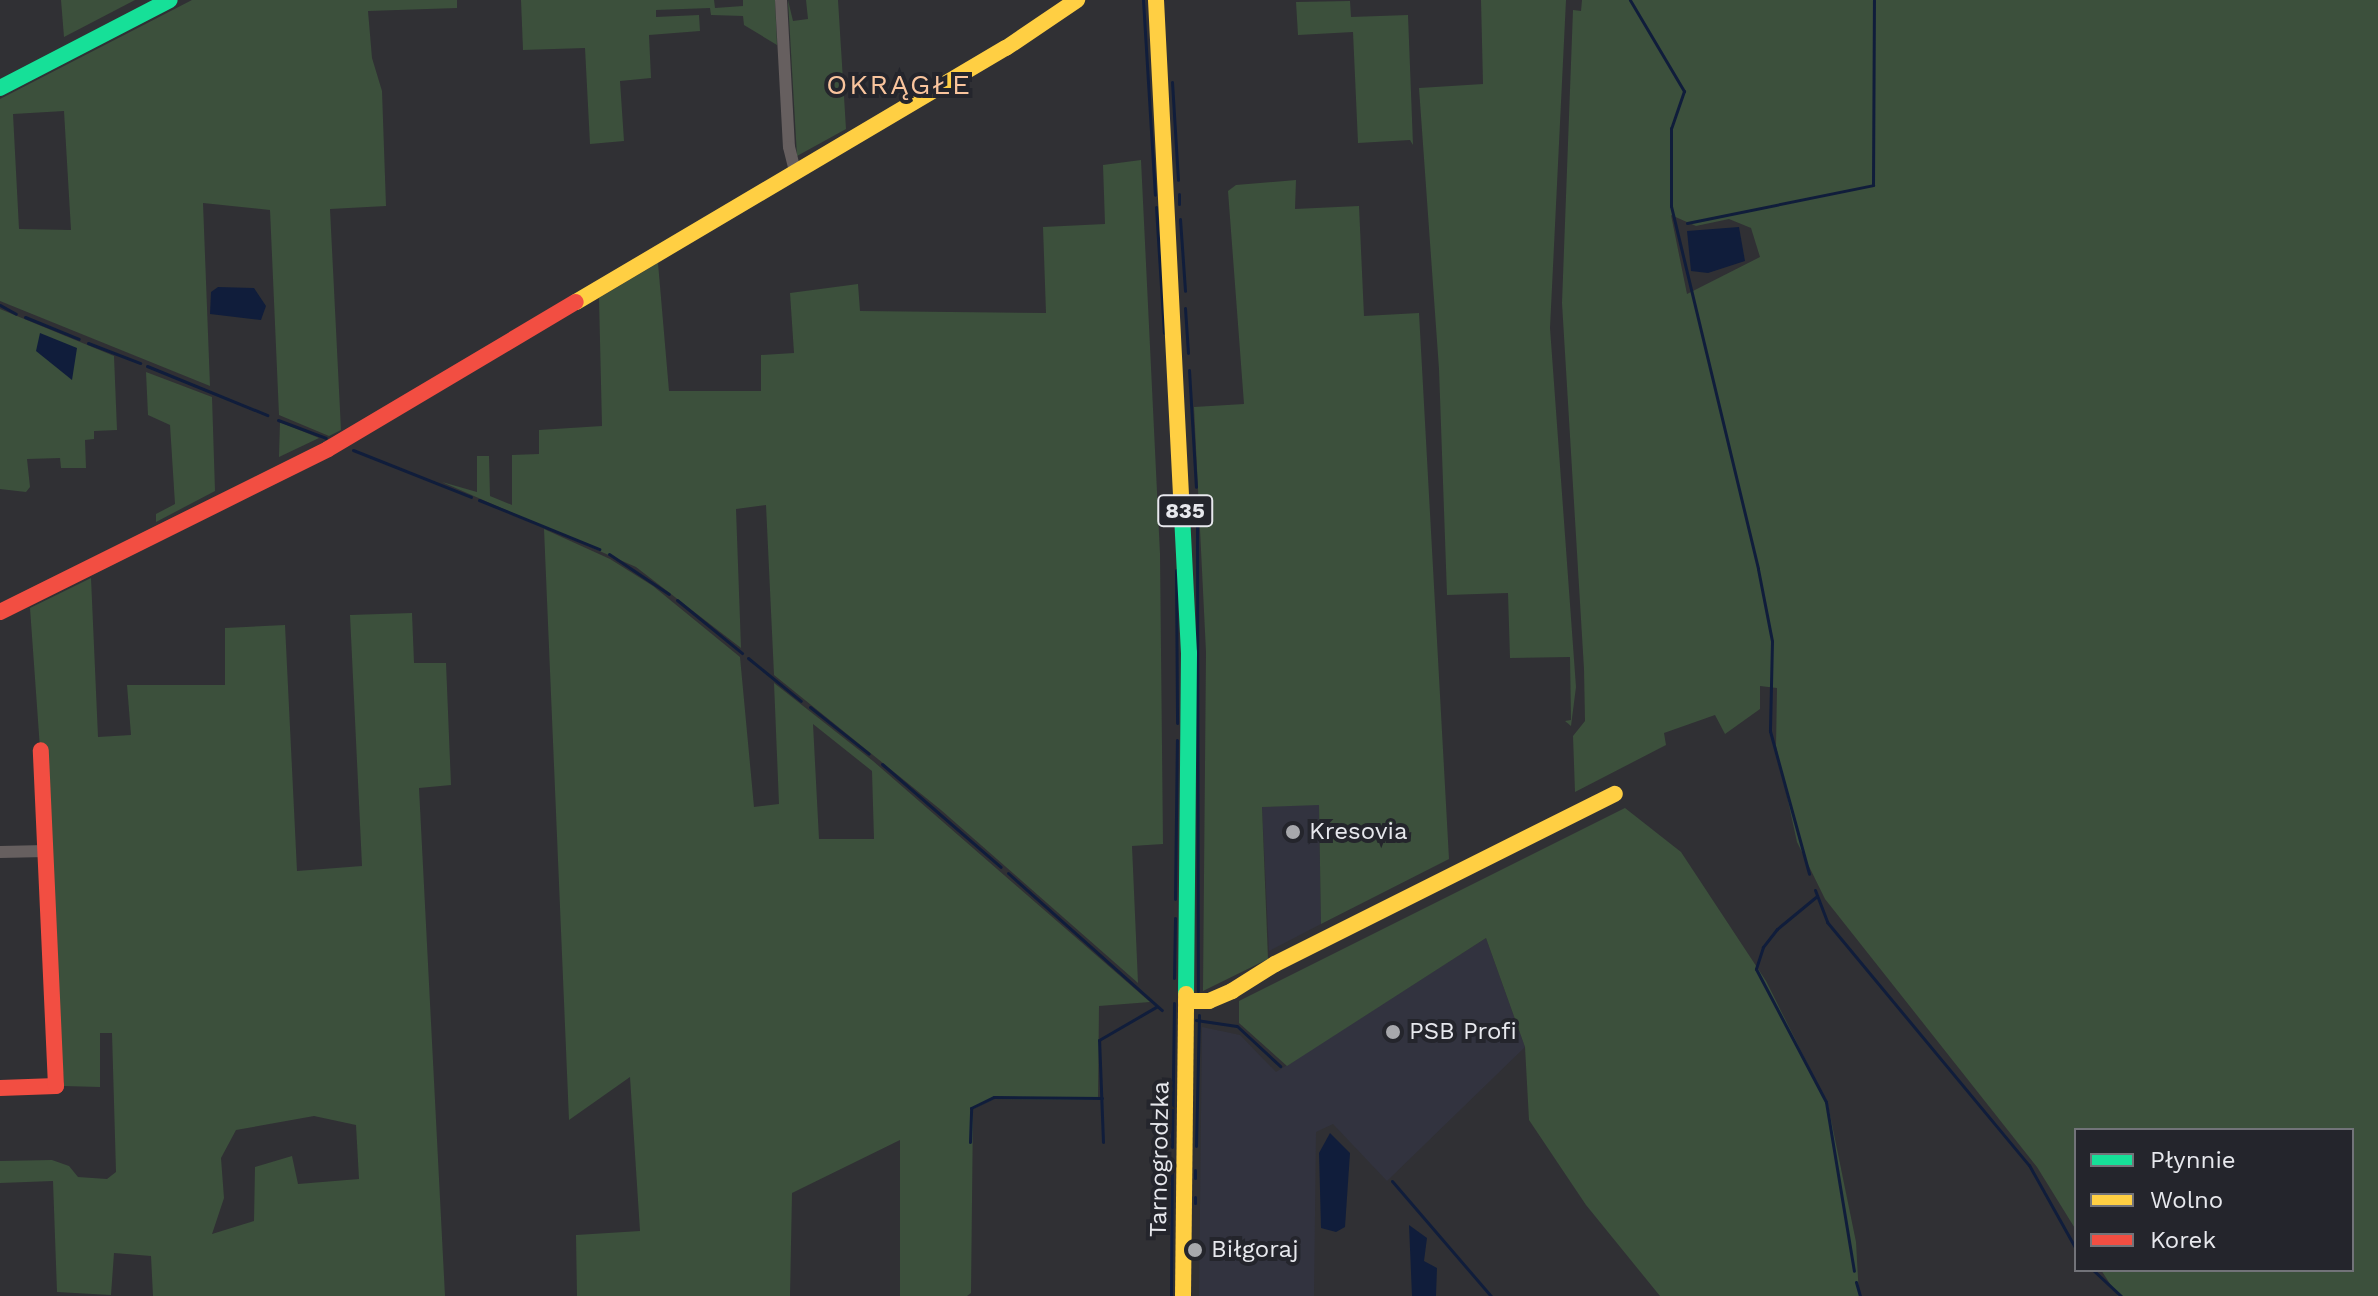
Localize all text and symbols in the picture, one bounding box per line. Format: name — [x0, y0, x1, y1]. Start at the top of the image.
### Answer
district label: OKRĄGŁE — [826, 68, 972, 102]
road number: 835 — [1157, 493, 1213, 529]
place label: Kresovia — [1309, 818, 1407, 846]
marker: Kresovia — [1284, 823, 1302, 841]
place label: PSB Profi — [1409, 1018, 1517, 1046]
marker: PSB Profi — [1384, 1023, 1402, 1041]
street label: Tarnogrodzka — [1144, 1081, 1176, 1237]
legend — [2074, 1128, 2354, 1272]
text: Płynnie — [2150, 1146, 2236, 1174]
text: Wolno — [2150, 1186, 2223, 1214]
text: Korek — [2150, 1226, 2216, 1254]
place label: Biłgoraj — [1211, 1236, 1299, 1264]
marker: Biłgoraj — [1186, 1241, 1204, 1259]

